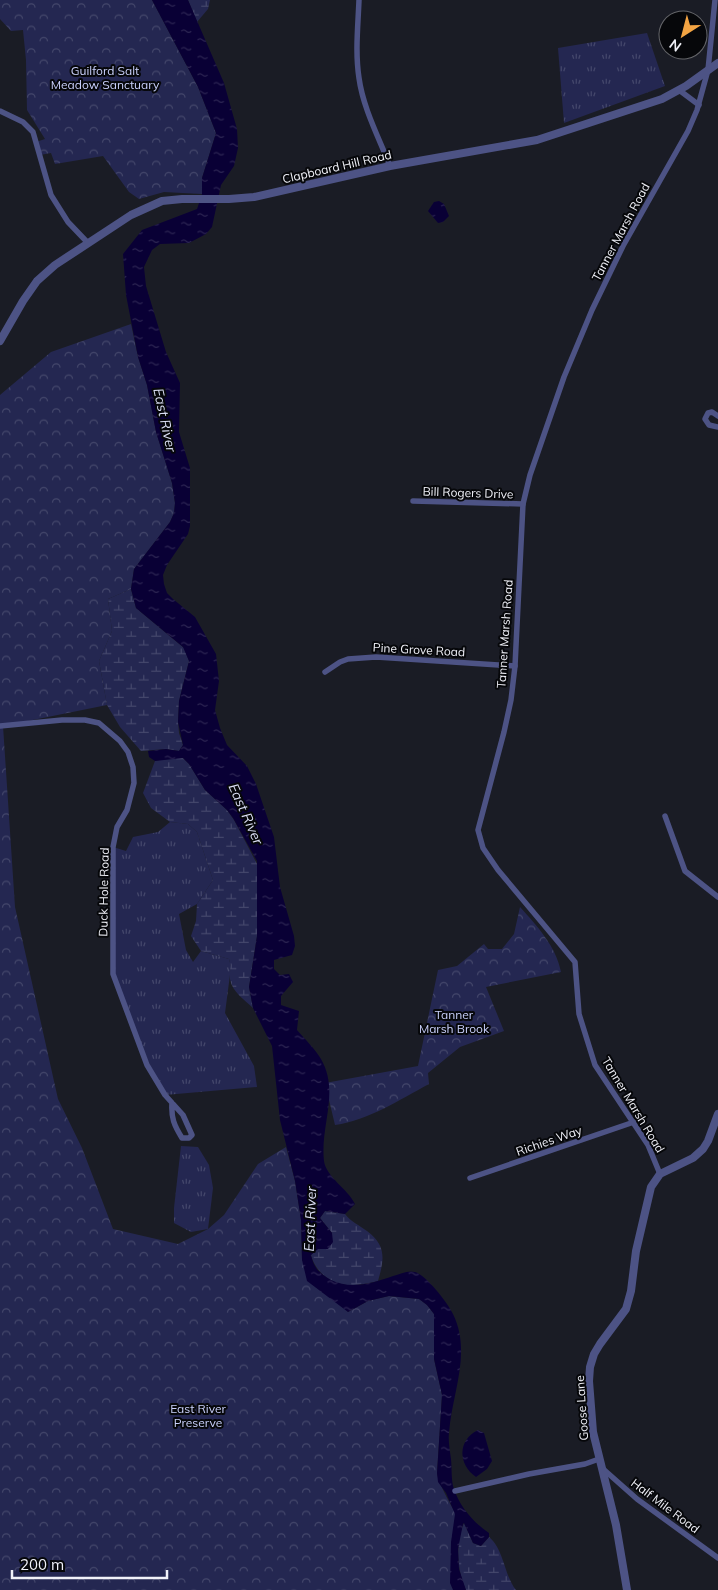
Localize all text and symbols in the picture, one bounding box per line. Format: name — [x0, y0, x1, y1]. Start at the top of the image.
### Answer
north arrow — [658, 10, 708, 60]
text: N — [666, 35, 685, 56]
park label: Guilford Salt Meadow Sanctuary — [51, 63, 160, 92]
street label: Clapboard Hill Road — [281, 147, 393, 186]
street label: Tanner Marsh Road — [588, 180, 653, 283]
water label: East River — [149, 386, 181, 455]
street label: Bill Rogers Drive — [422, 483, 514, 502]
street label: Tanner Marsh Road — [493, 579, 516, 689]
street label: Pine Grove Road — [372, 640, 466, 659]
water label: East River — [225, 781, 268, 848]
street label: Duck Hole Road — [95, 847, 112, 937]
park label: Tanner Marsh Brook — [419, 1007, 490, 1036]
street label: Tanner Marsh Road — [599, 1054, 668, 1155]
street label: Richies Way — [514, 1122, 584, 1159]
water label: East River — [300, 1185, 320, 1252]
street label: Goose Lane — [572, 1375, 591, 1441]
park label: East River Preserve — [170, 1401, 227, 1430]
street label: Half Mile Road — [628, 1475, 702, 1536]
scale bar — [12, 1548, 168, 1580]
text: 200 m — [20, 1555, 64, 1574]

